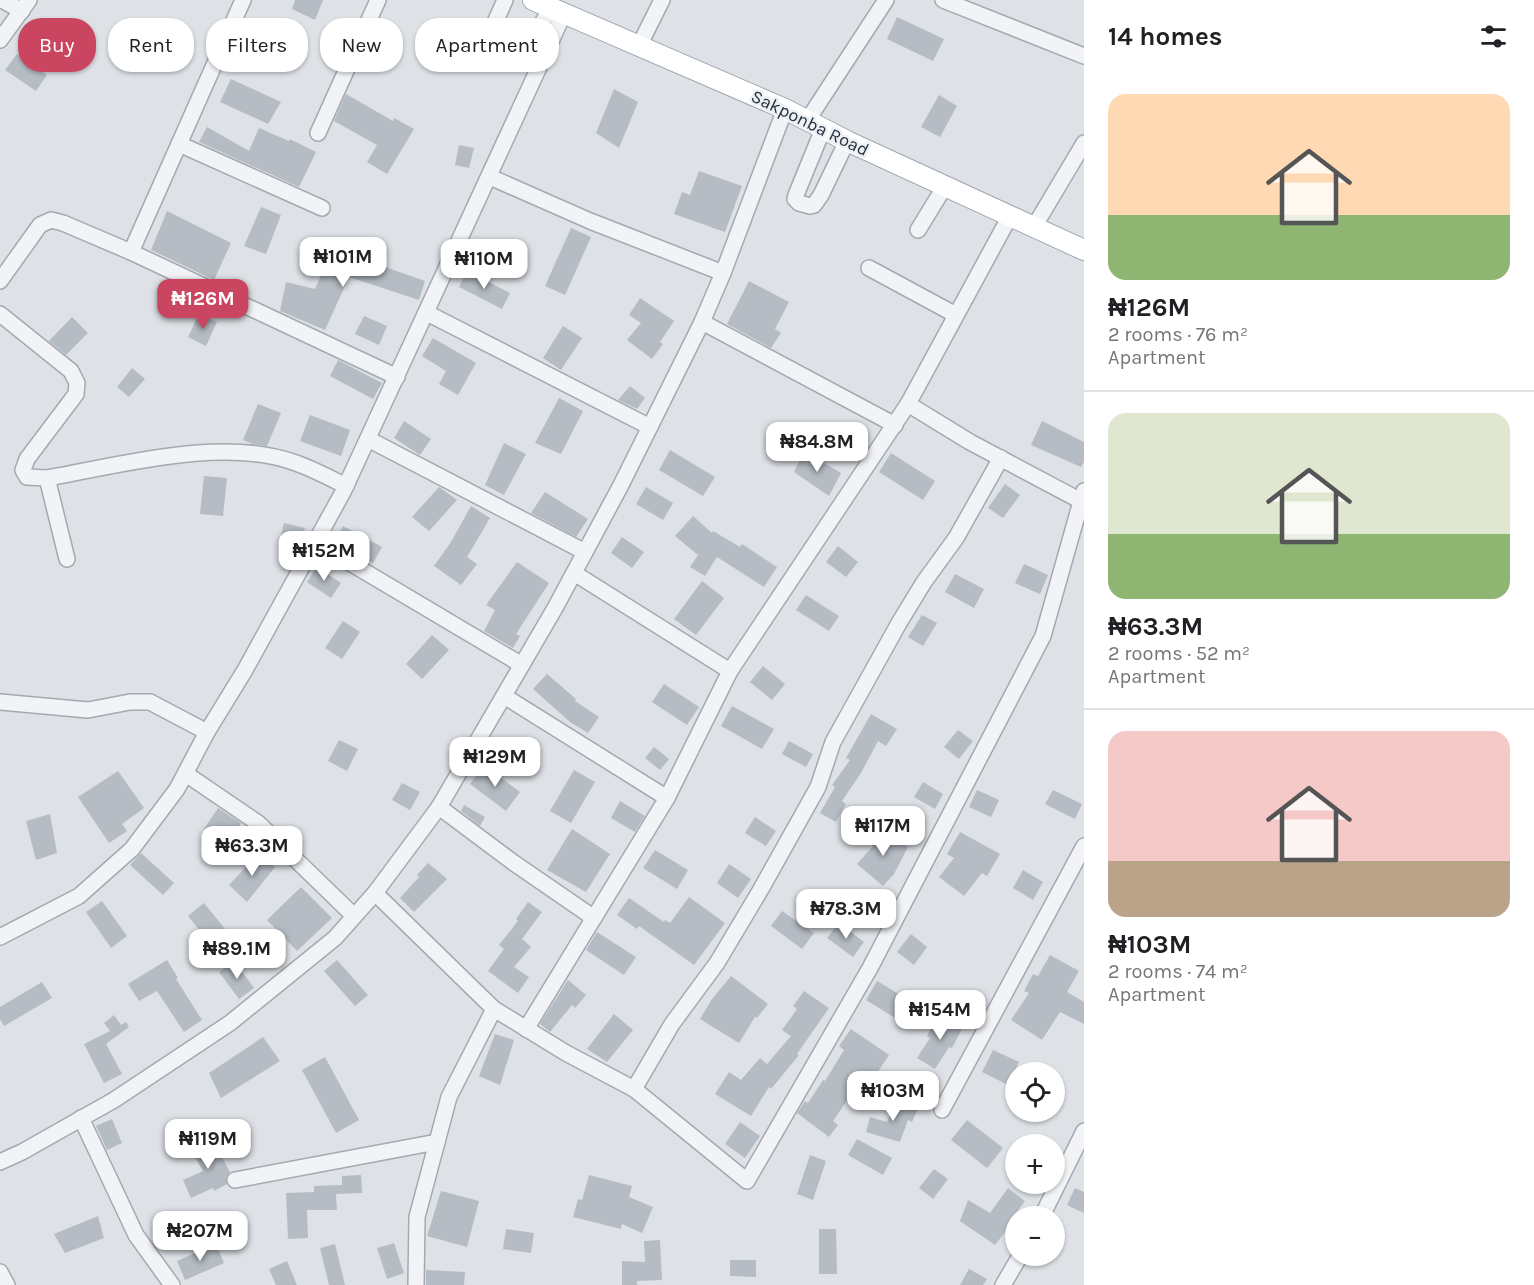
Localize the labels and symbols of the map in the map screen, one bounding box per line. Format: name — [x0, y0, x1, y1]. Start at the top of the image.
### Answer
street label: Sakponba Road — [747, 85, 873, 161]
pin: ₦101M — [301, 237, 385, 288]
pin: ₦110M — [442, 239, 526, 290]
pin: ₦126M — [161, 279, 245, 330]
pin: ₦84.8M — [768, 422, 866, 473]
pin: ₦152M — [282, 531, 366, 582]
pin: ₦129M — [453, 737, 537, 788]
pin: ₦117M — [841, 806, 925, 857]
pin: ₦63.3M — [203, 826, 301, 877]
pin: ₦78.3M — [797, 889, 895, 940]
pin: ₦89.1M — [188, 929, 286, 980]
pin: ₦154M — [898, 990, 982, 1041]
pin: ₦103M — [851, 1071, 935, 1122]
pin: ₦119M — [166, 1119, 250, 1170]
pin: ₦207M — [158, 1211, 242, 1262]

